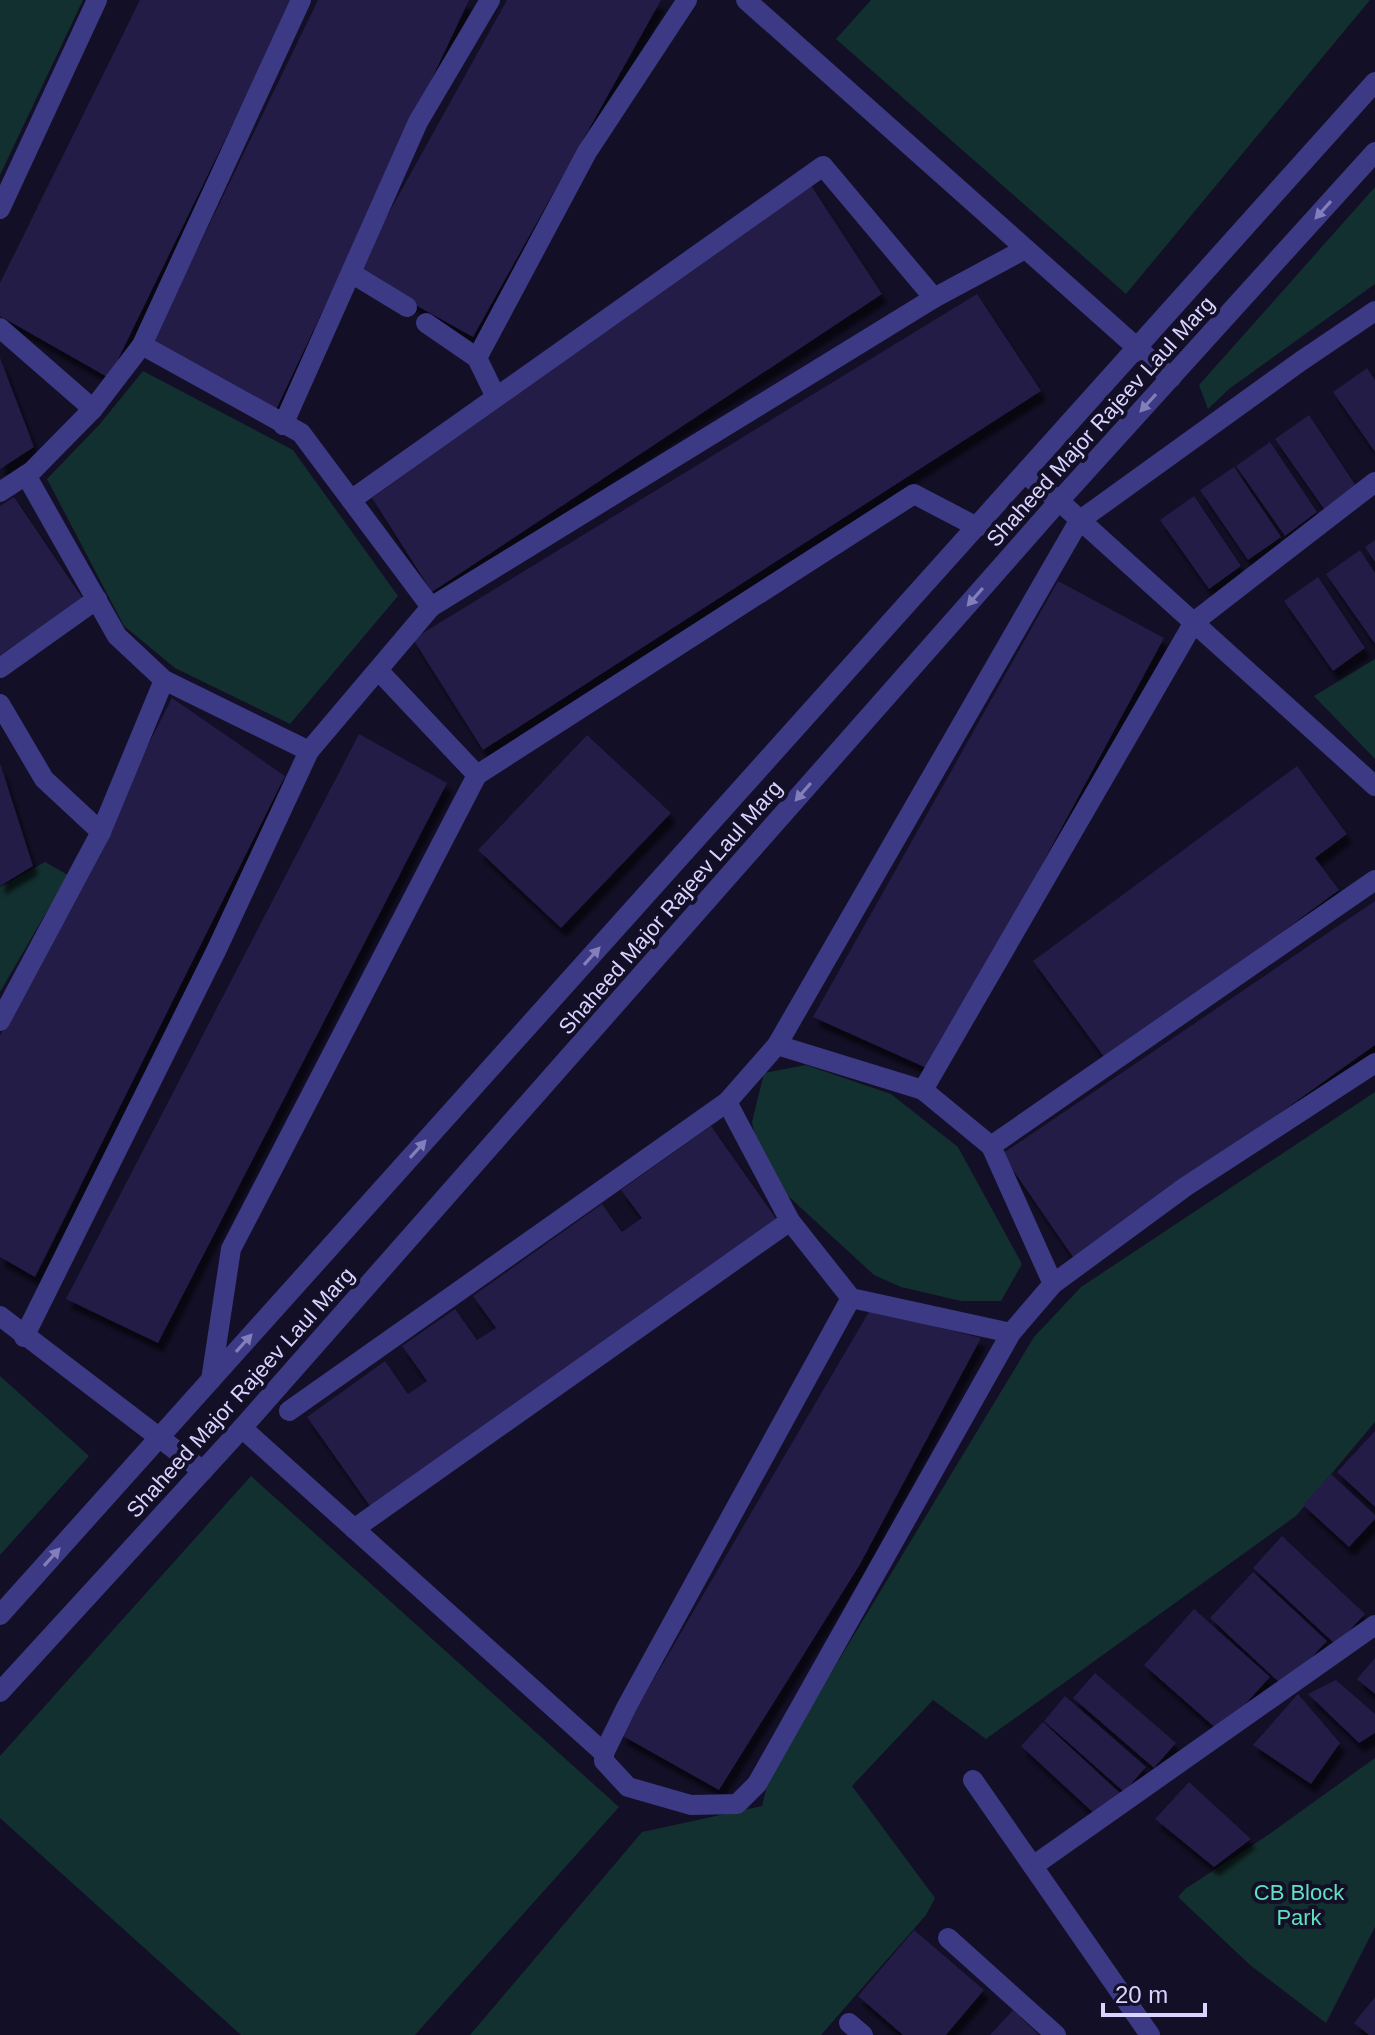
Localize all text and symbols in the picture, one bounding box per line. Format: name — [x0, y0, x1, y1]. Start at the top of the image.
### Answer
one-way arrow — [1314, 201, 1332, 220]
street label: Shaheed Major Rajeev Laul Marg — [981, 291, 1219, 551]
one-way arrow — [1140, 392, 1157, 412]
one-way arrow — [966, 587, 984, 606]
street label: Shaheed Major Rajeev Laul Marg — [553, 775, 787, 1039]
one-way arrow — [795, 781, 812, 801]
one-way arrow — [583, 946, 600, 966]
one-way arrow — [409, 1140, 427, 1159]
street label: Shaheed Major Rajeev Laul Marg — [121, 1262, 359, 1522]
one-way arrow — [235, 1333, 253, 1352]
one-way arrow — [43, 1547, 60, 1567]
park label: CB Block Park — [1254, 1880, 1345, 1930]
scale bar — [1103, 1967, 1205, 2017]
text: 20 m — [1115, 1981, 1168, 2008]

